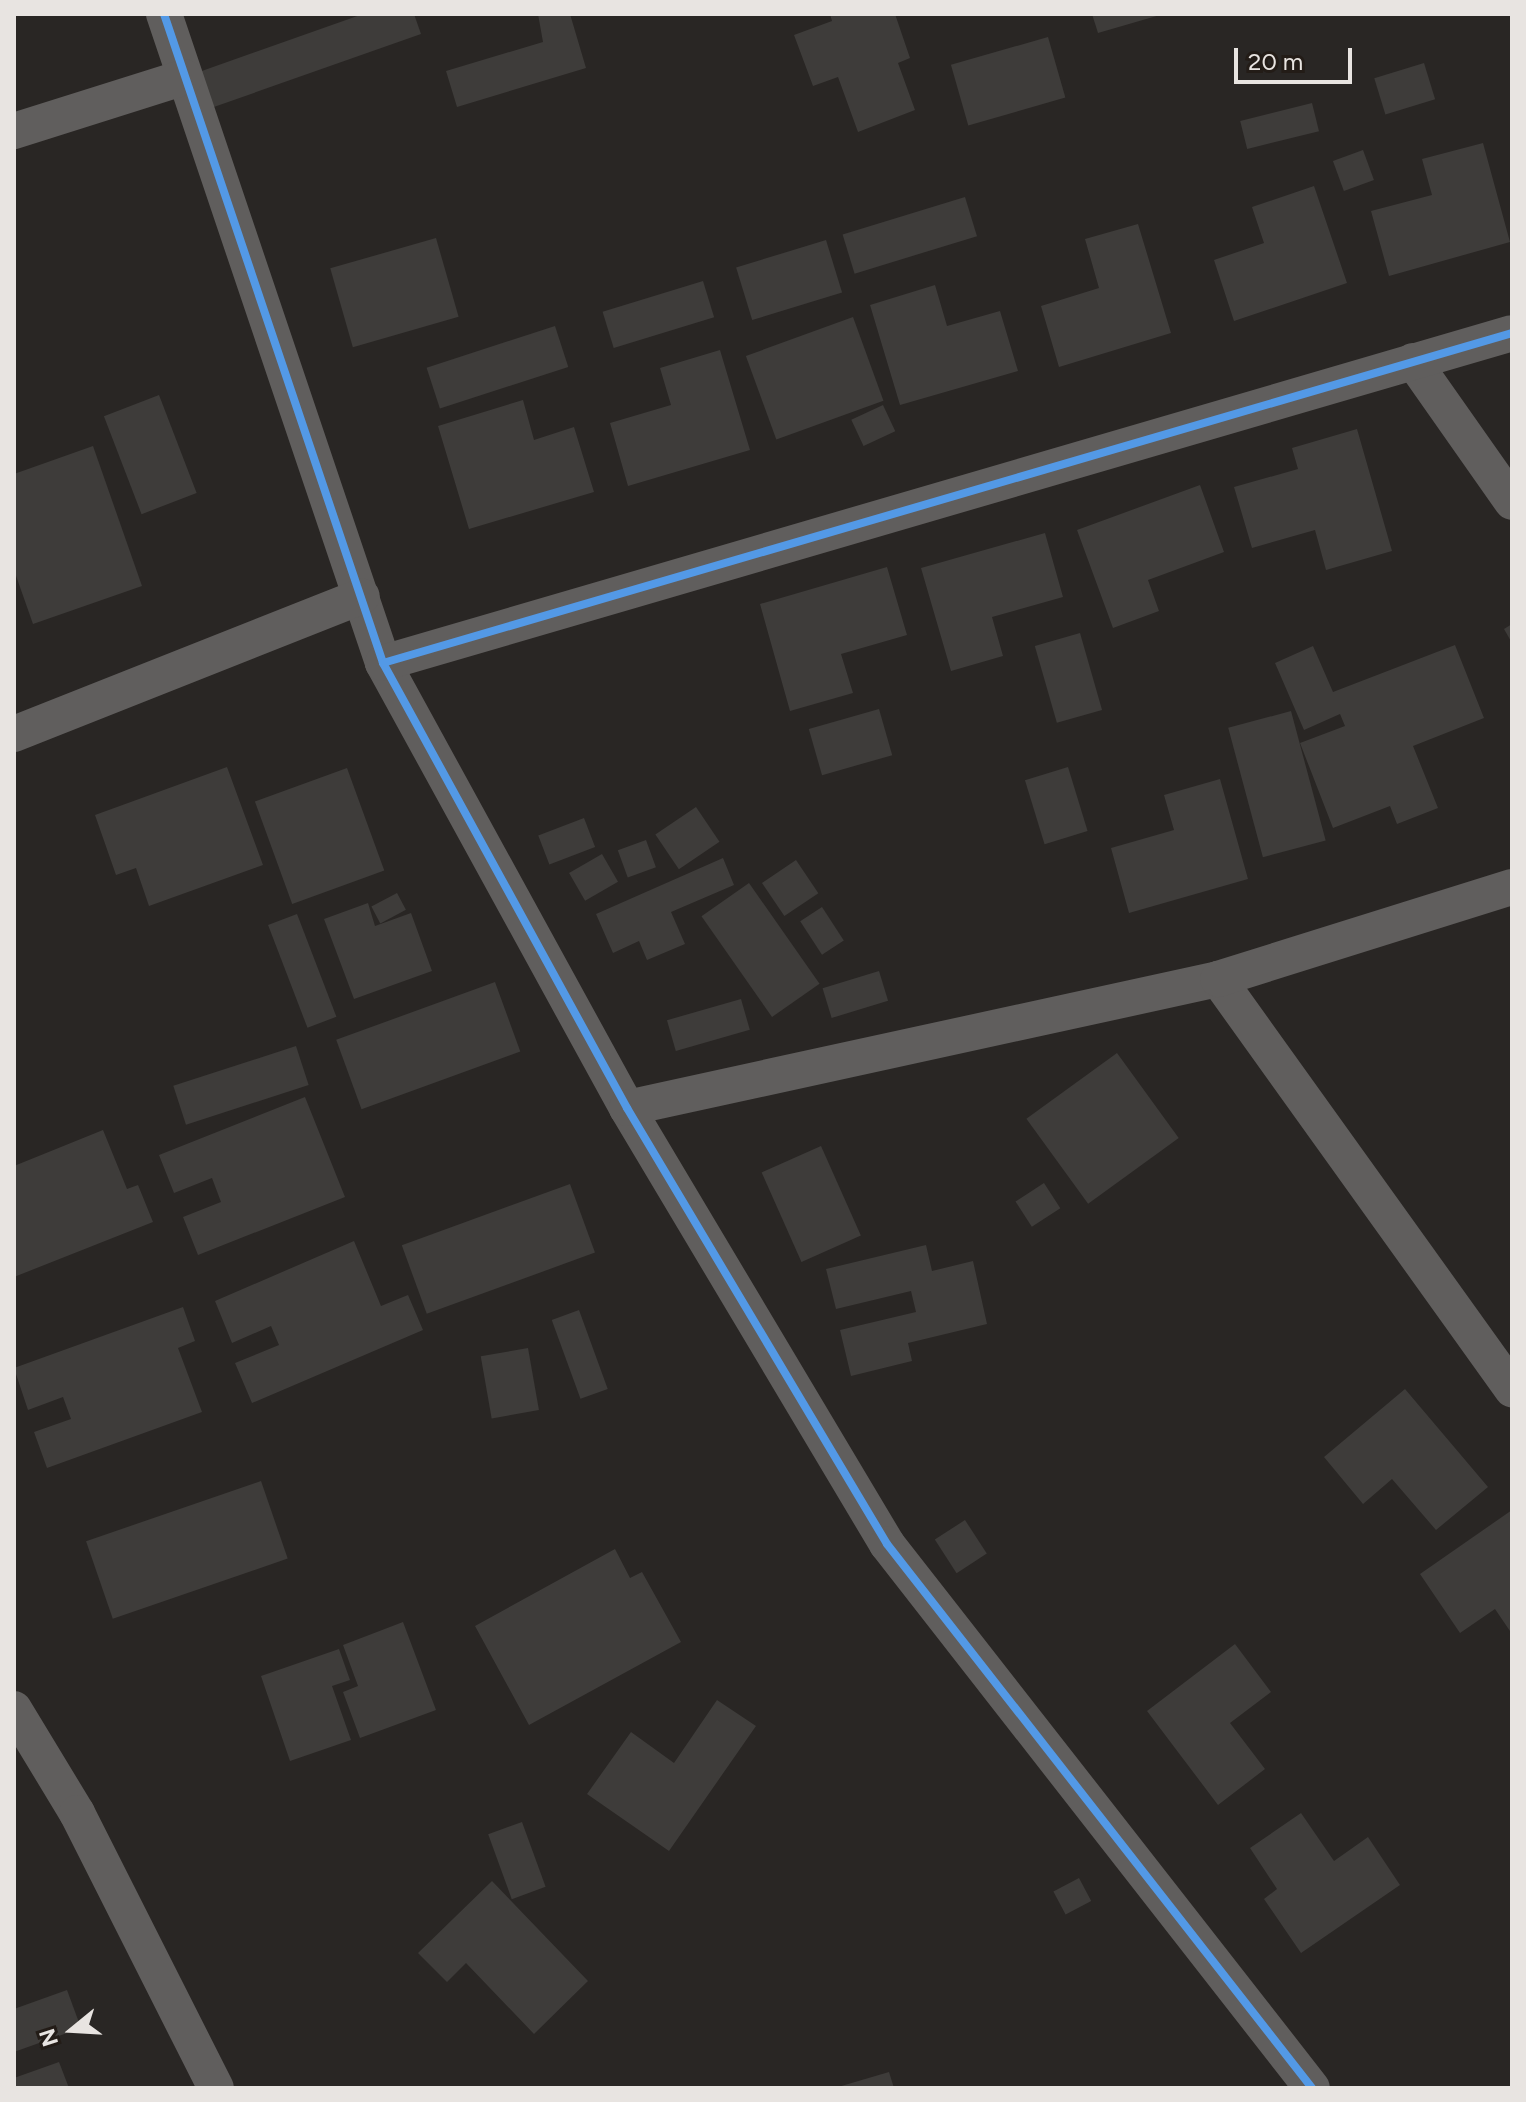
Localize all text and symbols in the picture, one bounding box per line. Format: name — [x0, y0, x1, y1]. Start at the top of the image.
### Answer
scale bar — [1238, 32, 1356, 82]
text: 20 m — [1248, 47, 1303, 76]
north arrow — [32, 1990, 112, 2070]
text: N — [33, 2025, 64, 2050]

